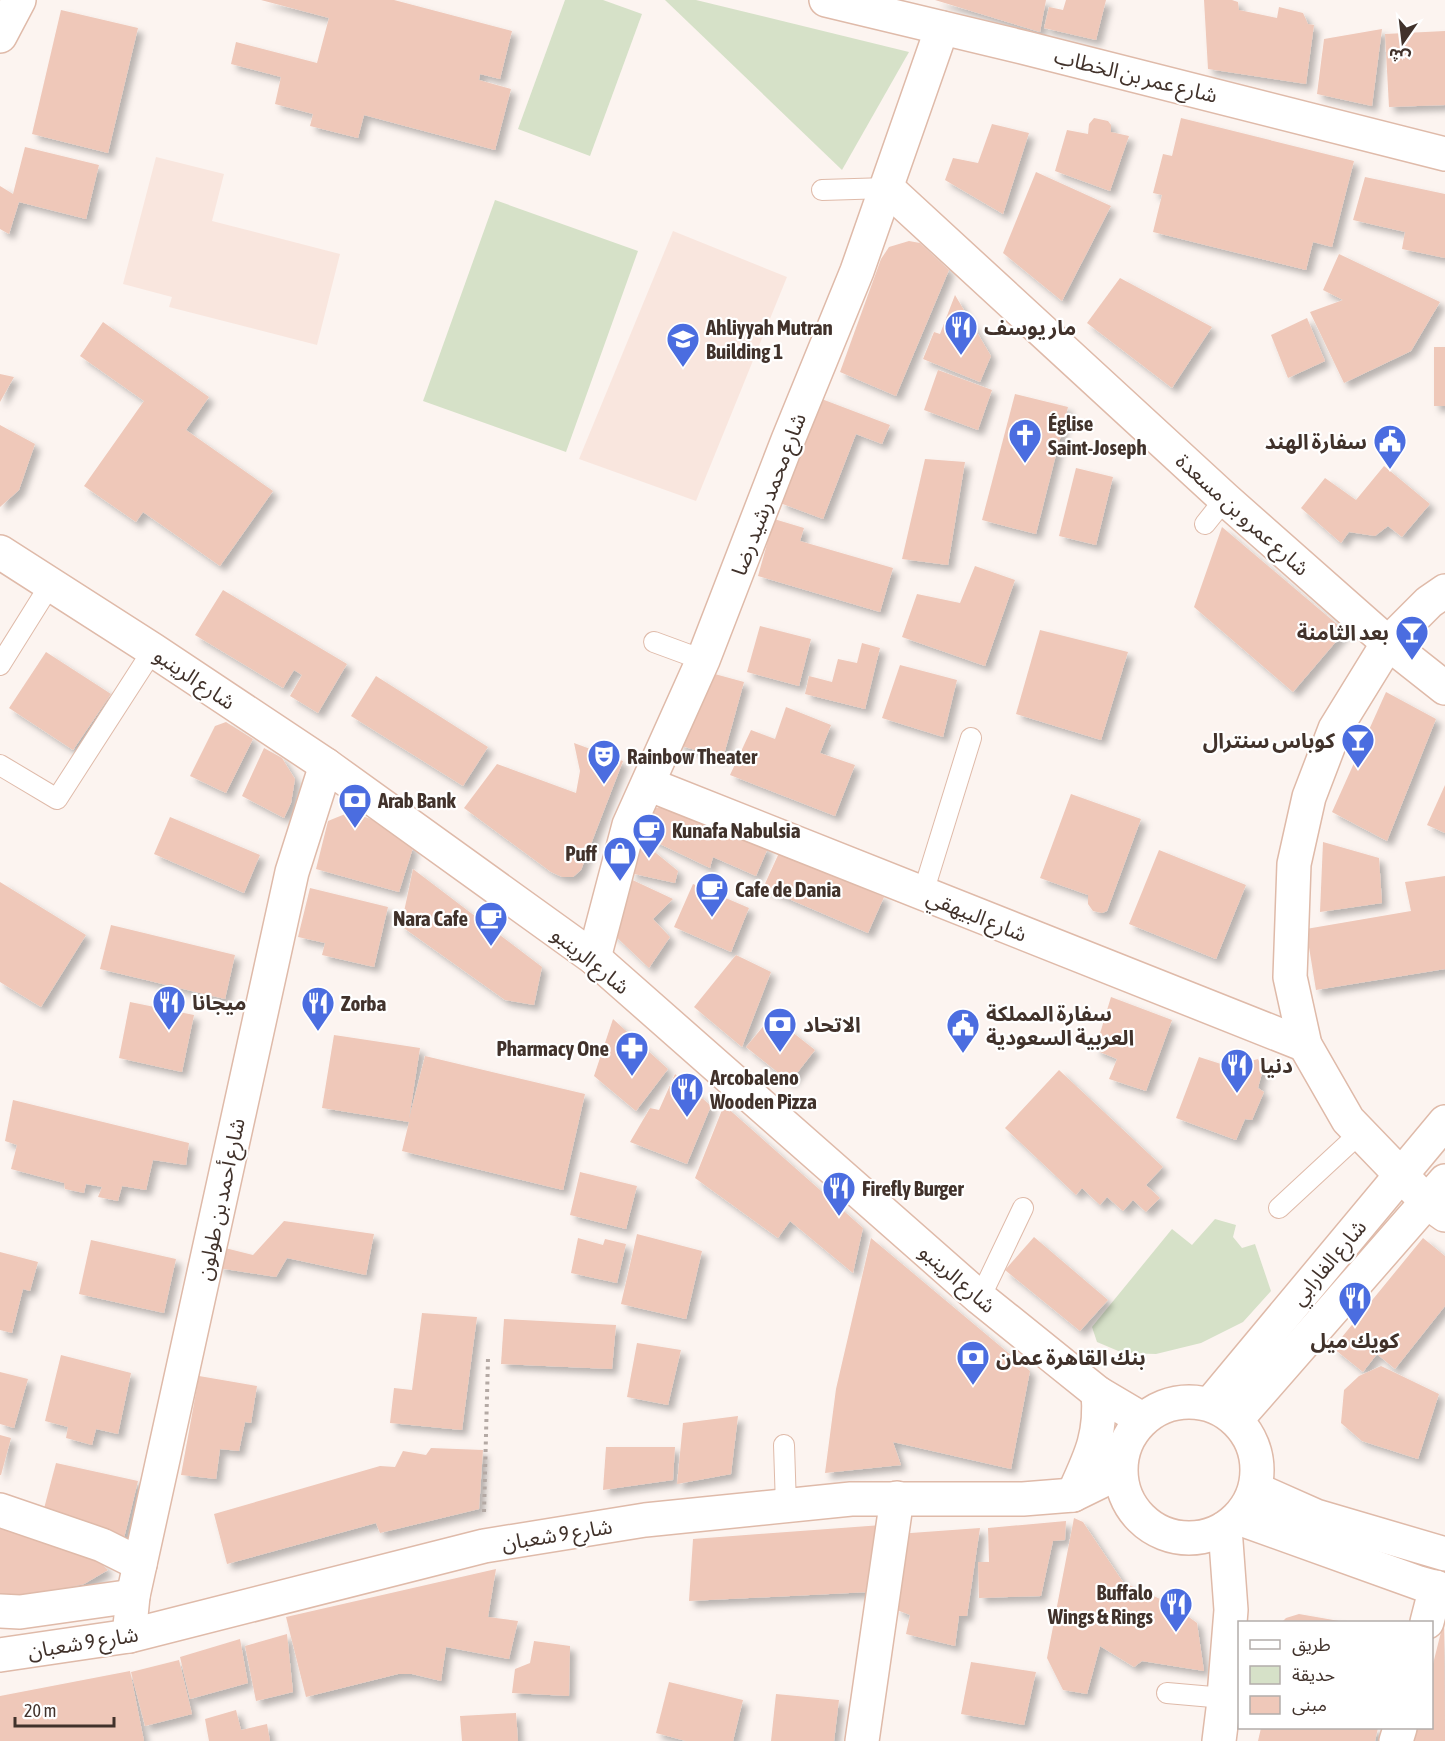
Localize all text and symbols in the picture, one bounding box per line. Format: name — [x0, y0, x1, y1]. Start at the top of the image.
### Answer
north arrow — [1373, 12, 1433, 72]
street label: شارع عمر بن الخطاب — [1051, 43, 1220, 111]
text: ش — [1386, 44, 1412, 68]
restaurant icon: مار يوسف — [943, 309, 979, 356]
place label: Ahliyyah Mutran Building 1 — [705, 315, 833, 363]
place label: مار يوسف — [984, 315, 1076, 340]
school or university icon: Ahliyyah Mutran Building 1 — [665, 321, 701, 368]
street label: شارع محمد رشيد رضا — [726, 409, 814, 580]
place label: Église Saint-Joseph — [1048, 411, 1147, 459]
church icon: Église Saint-Joseph — [1007, 417, 1043, 464]
public building icon: سفارة الهند — [1372, 423, 1408, 470]
place label: سفارة الهند — [1265, 429, 1367, 454]
street label: شارع عمرو بن مسعدة — [1169, 448, 1314, 583]
bar icon: بعد الثامنة — [1394, 614, 1430, 661]
place label: بعد الثامنة — [1297, 620, 1389, 645]
street label: شارع الرينبو — [148, 642, 240, 717]
bar icon: كوباس سنترال — [1340, 722, 1376, 769]
place label: كوباس سنترال — [1203, 728, 1335, 753]
theatre icon: Rainbow Theater — [586, 738, 622, 785]
place label: Rainbow Theater — [627, 744, 758, 768]
bank icon: Arab Bank — [337, 782, 373, 829]
place label: Arab Bank — [377, 788, 457, 812]
cafe icon: Kunafa Nabulsia — [631, 812, 667, 859]
place label: Kunafa Nabulsia — [672, 818, 801, 842]
shop icon: Puff — [602, 835, 638, 882]
place label: Puff — [565, 841, 598, 865]
cafe icon: Cafe de Dania — [694, 871, 730, 918]
place label: Cafe de Dania — [735, 877, 841, 901]
street label: شارع البيهقي — [922, 884, 1031, 950]
cafe icon: Nara Cafe — [473, 900, 509, 947]
place label: Nara Cafe — [393, 906, 468, 930]
street label: شارع الرينبو — [545, 922, 635, 1002]
restaurant icon: ميجانا — [151, 984, 187, 1031]
restaurant icon: Zorba — [300, 985, 336, 1032]
place label: ميجانا — [192, 990, 247, 1015]
place label: Zorba — [341, 991, 386, 1015]
place label: سفارة المملكة العربية السعودية — [986, 1001, 1134, 1050]
bank icon: الاتحاد — [762, 1006, 798, 1053]
public building icon: سفارة المملكة العربية السعودية — [945, 1007, 981, 1054]
place label: الاتحاد — [803, 1012, 861, 1036]
pharmacy icon: Pharmacy One — [614, 1030, 650, 1077]
place label: Pharmacy One — [496, 1036, 609, 1060]
restaurant icon: دنيا — [1219, 1047, 1255, 1094]
place label: دنيا — [1260, 1053, 1293, 1078]
place label: Arcobaleno Wooden Pizza — [709, 1065, 817, 1113]
restaurant icon: Arcobaleno Wooden Pizza — [669, 1071, 705, 1118]
street label: شارع أحمد بن طولون — [191, 1116, 253, 1283]
restaurant icon: Firefly Burger — [821, 1170, 857, 1217]
place label: Firefly Burger — [862, 1176, 965, 1200]
street label: شارع الفارابي — [1285, 1214, 1374, 1313]
street label: شارع الرينبو — [913, 1239, 1001, 1320]
restaurant icon: كويك ميل — [1337, 1280, 1373, 1327]
place label: كويك ميل — [1311, 1328, 1400, 1353]
bank icon: بنك القاهرة عمان — [955, 1339, 991, 1386]
place label: بنك القاهرة عمان — [996, 1345, 1146, 1370]
street label: شارع 9 شعبان — [500, 1513, 615, 1559]
place label: Buffalo Wings & Rings — [1047, 1580, 1154, 1628]
restaurant icon: Buffalo Wings & Rings — [1158, 1586, 1194, 1633]
street label: شارع 9 شعبان — [26, 1621, 141, 1667]
legend — [1238, 1621, 1433, 1729]
text: طريق — [1292, 1634, 1331, 1656]
text: حديقة — [1292, 1664, 1335, 1685]
scale bar — [15, 1690, 114, 1728]
text: مبنى — [1292, 1694, 1327, 1716]
text: 20 m — [24, 1700, 56, 1721]

